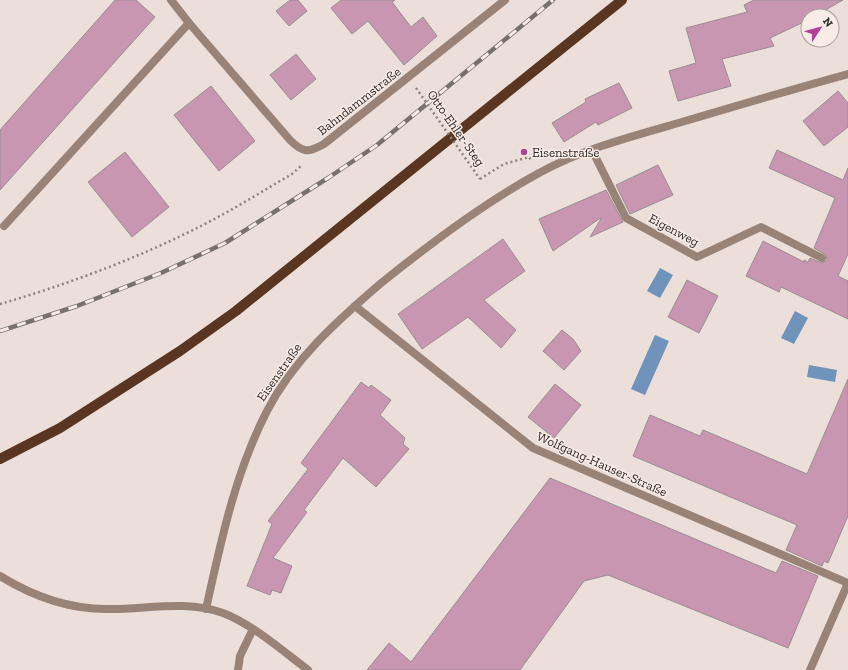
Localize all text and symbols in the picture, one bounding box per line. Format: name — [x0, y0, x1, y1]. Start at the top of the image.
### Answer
north arrow — [800, 8, 840, 48]
text: N — [820, 15, 836, 30]
street label: Bahndammstraße — [314, 64, 404, 138]
street label: Otto-Ehler-Steg — [424, 87, 488, 169]
place label: Eisenstraße — [532, 145, 599, 160]
marker: Eisenstraße — [519, 147, 529, 157]
street label: Eigenweg — [646, 211, 702, 249]
street label: Eisenstraße — [254, 340, 304, 404]
street label: Wolfgang-Hauser-Straße — [535, 429, 669, 499]

